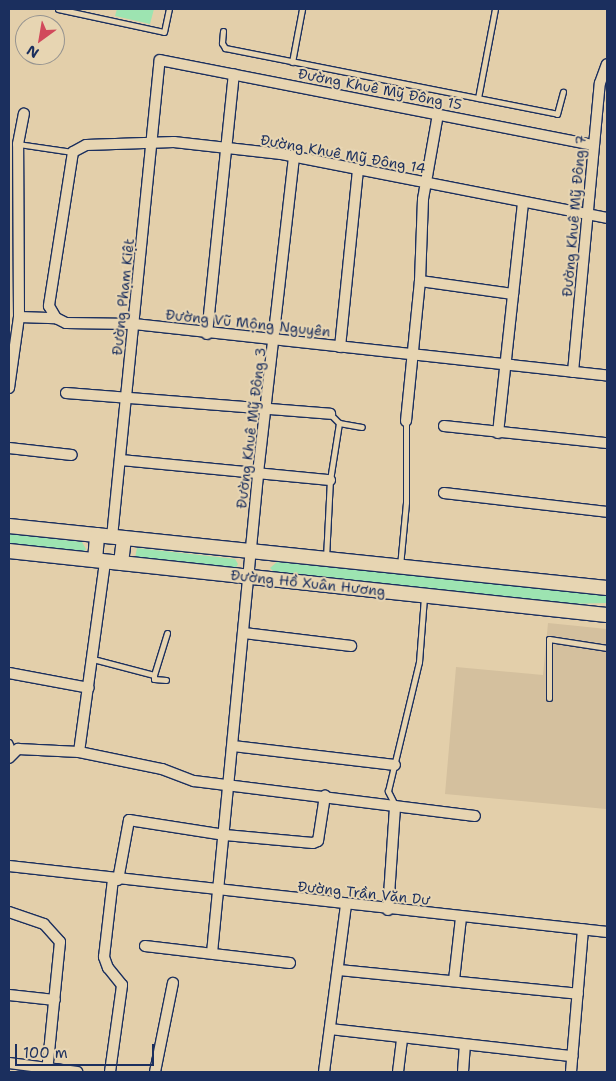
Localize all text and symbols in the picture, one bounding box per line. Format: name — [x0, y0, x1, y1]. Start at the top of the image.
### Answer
north arrow — [15, 15, 65, 65]
text: N — [23, 41, 42, 62]
street label: Đường Khuê Mỹ Đông 15 — [297, 65, 463, 113]
street label: Đường Khuê Mỹ Đông 14 — [259, 131, 427, 177]
street label: Đường Khuê Mỹ Đông 7 — [559, 134, 589, 298]
street label: Đường Phạm Kiệt — [109, 238, 137, 356]
street label: Đường Vũ Mộng Nguyên — [165, 306, 331, 340]
street label: Đường Khuê Mỹ Đông 3 — [233, 346, 269, 510]
street label: Đường Hồ Xuân Hương — [230, 567, 386, 599]
street label: Đường Trần Văn Dư — [297, 878, 431, 908]
scale bar — [18, 1034, 156, 1066]
text: 100 m — [23, 1043, 68, 1063]

